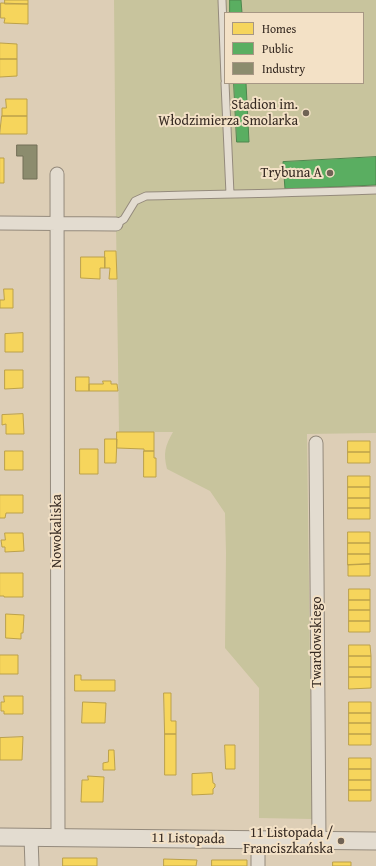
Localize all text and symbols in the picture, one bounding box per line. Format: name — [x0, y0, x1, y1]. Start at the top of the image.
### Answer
legend — [224, 12, 364, 84]
text: Homes — [262, 20, 296, 37]
text: Public — [262, 40, 293, 57]
text: Industry — [262, 60, 305, 77]
place label: Stadion im. Włodzimierza Smolarka — [158, 97, 298, 130]
marker: Stadion im. Włodzimierza Smolarka — [301, 108, 311, 118]
place label: Trybuna A — [261, 165, 322, 181]
marker: Trybuna A — [325, 168, 335, 178]
street label: Nowokaliska — [49, 494, 65, 568]
street label: Twardowskiego — [309, 596, 325, 688]
place label: 11 Listopada / Franciszkańska — [243, 825, 333, 858]
street label: 11 Listopada — [151, 830, 225, 848]
marker: 11 Listopada / Franciszkańska — [336, 836, 346, 846]

